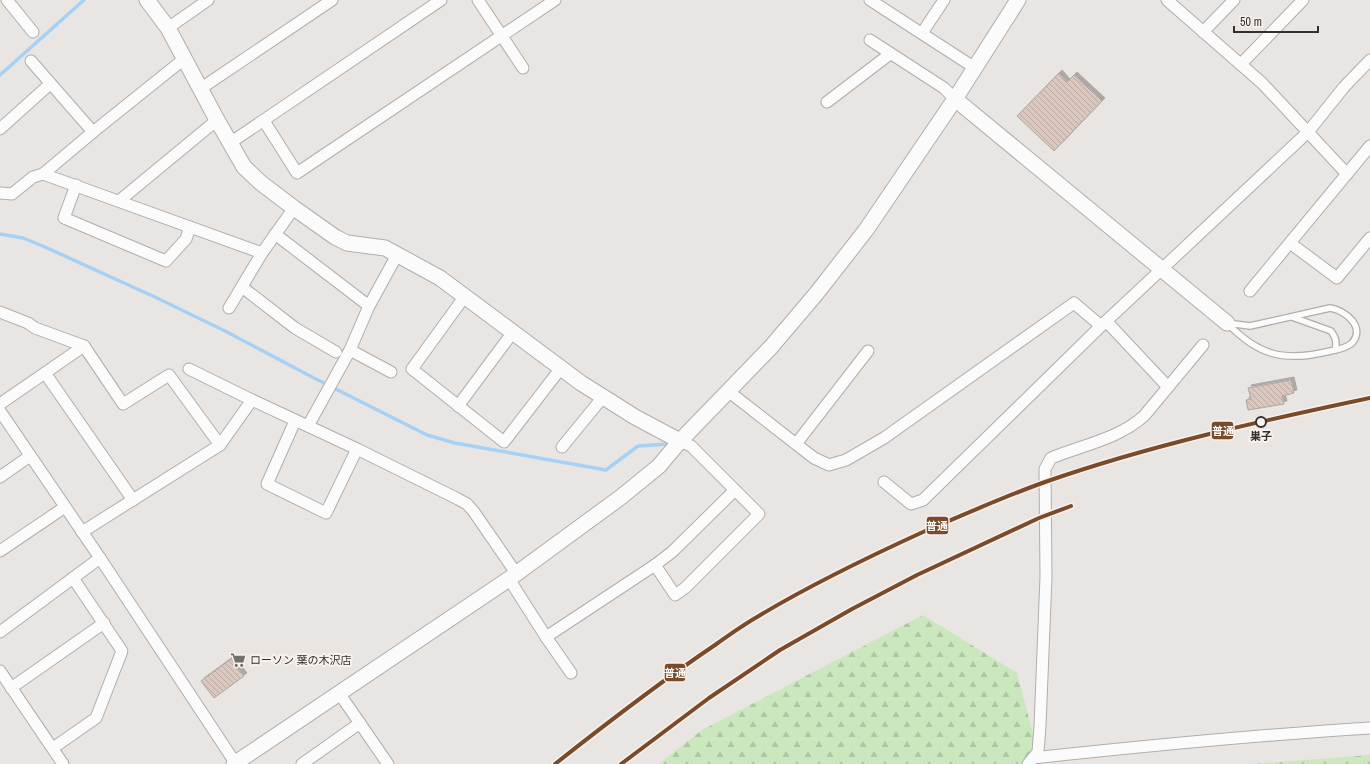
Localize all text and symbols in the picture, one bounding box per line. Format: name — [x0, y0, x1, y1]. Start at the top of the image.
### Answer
scale bar — [1234, 8, 1318, 34]
text: 50 m — [1240, 14, 1262, 30]
marker: 巣子 — [1255, 416, 1267, 428]
line badge: 普通 — [1211, 421, 1234, 440]
text: 普通 — [1212, 424, 1234, 438]
place label: 巣子 — [1250, 429, 1272, 443]
line badge: 普通 — [926, 516, 949, 535]
text: 普通 — [926, 519, 948, 533]
supermarket icon: ローソン 葉の木沢店 — [229, 651, 247, 669]
place label: ローソン 葉の木沢店 — [250, 653, 352, 667]
line badge: 普通 — [664, 663, 686, 682]
text: 普通 — [664, 666, 686, 680]

